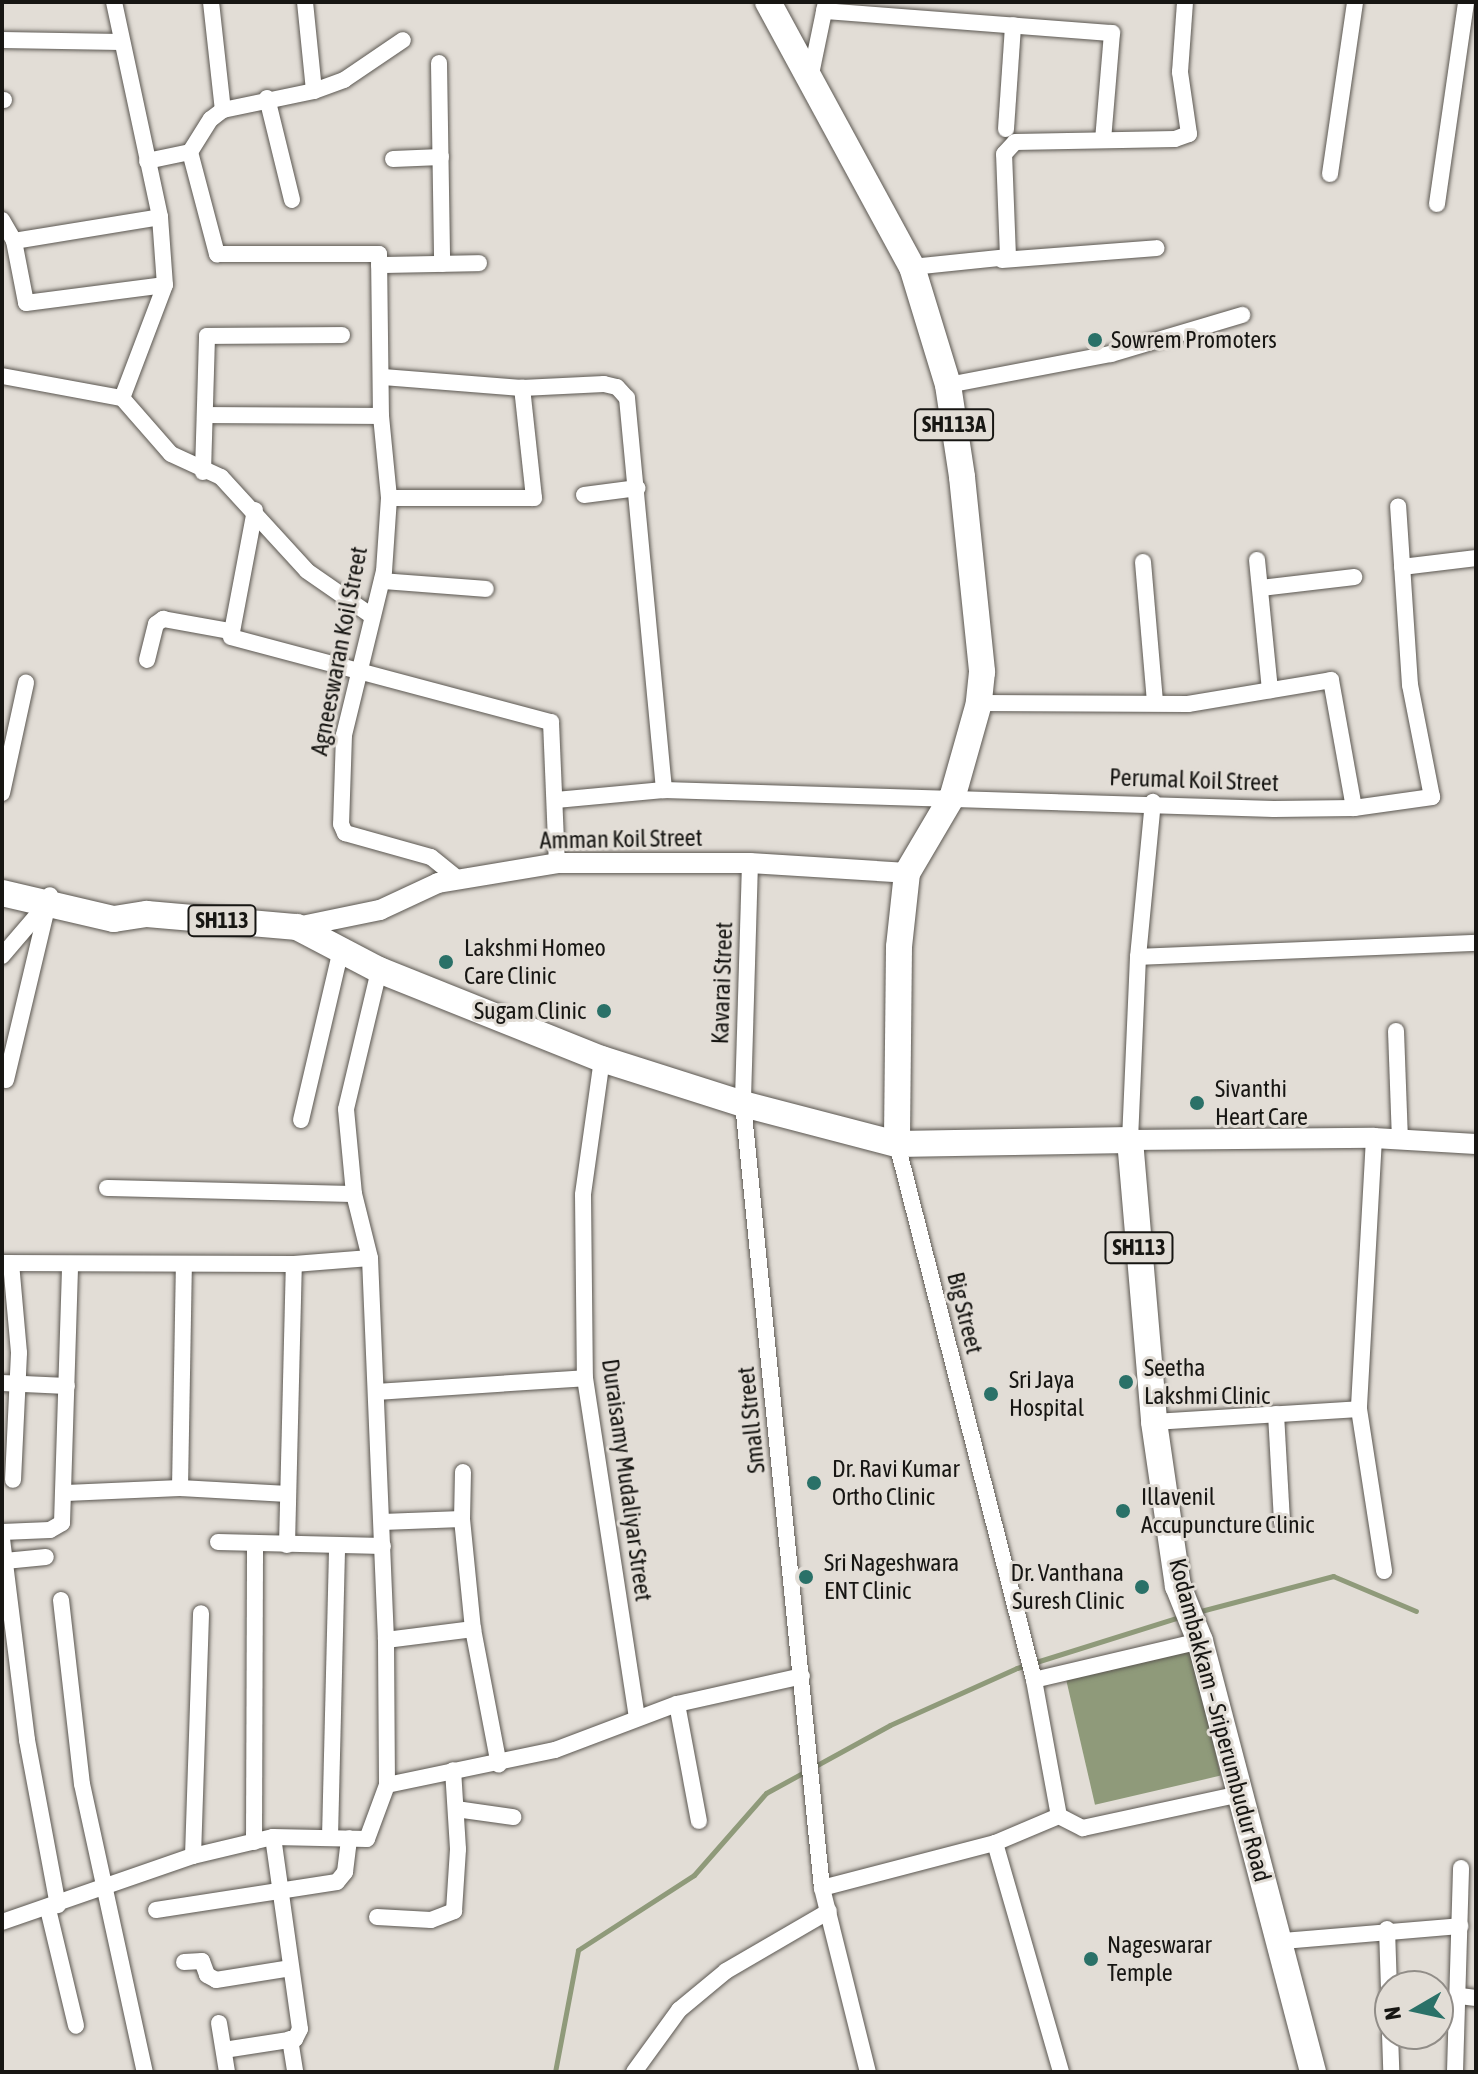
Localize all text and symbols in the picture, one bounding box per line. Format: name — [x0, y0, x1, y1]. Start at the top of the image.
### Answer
place label: Sowrem Promoters — [1111, 326, 1277, 354]
marker: Sowrem Promoters — [1086, 331, 1104, 349]
road number: SH113A — [914, 407, 994, 443]
street label: Agneeswaran Koil Street — [305, 544, 373, 758]
street label: Perumal Koil Street — [1109, 763, 1279, 797]
street label: Amman Koil Street — [539, 823, 703, 855]
road number: SH113 — [186, 903, 258, 939]
street label: Kavarai Street — [705, 921, 739, 1045]
place label: Lakshmi Homeo Care Clinic — [464, 934, 606, 990]
marker: Lakshmi Homeo Care Clinic — [435, 951, 457, 973]
place label: Sugam Clinic — [474, 997, 586, 1025]
marker: Sugam Clinic — [593, 1000, 615, 1022]
place label: Sivanthi Heart Care — [1215, 1075, 1308, 1131]
marker: Sivanthi Heart Care — [1186, 1092, 1208, 1114]
road number: SH113 — [1103, 1230, 1175, 1266]
street label: Big Street — [941, 1269, 989, 1357]
place label: Seetha Lakshmi Clinic — [1144, 1354, 1270, 1410]
street label: Duraisamy Mudaliyar Street — [596, 1357, 658, 1603]
street label: Small Street — [731, 1365, 771, 1475]
place label: Sri Jaya Hospital — [1009, 1366, 1084, 1422]
marker: Seetha Lakshmi Clinic — [1115, 1371, 1137, 1393]
marker: Sri Jaya Hospital — [980, 1383, 1002, 1405]
place label: Dr. Ravi Kumar Ortho Clinic — [832, 1455, 960, 1511]
marker: Dr. Ravi Kumar Ortho Clinic — [803, 1472, 825, 1494]
place label: Illavenil Accupuncture Clinic — [1141, 1483, 1314, 1539]
marker: Illavenil Accupuncture Clinic — [1112, 1500, 1134, 1522]
place label: Sri Nageshwara ENT Clinic — [824, 1549, 959, 1605]
street label: Kodambakkam – Sriperumbudur Road — [1163, 1555, 1277, 1885]
place label: Dr. Vanthana Suresh Clinic — [1011, 1559, 1124, 1615]
marker: Sri Nageshwara ENT Clinic — [795, 1566, 817, 1588]
marker: Dr. Vanthana Suresh Clinic — [1131, 1576, 1153, 1598]
place label: Nageswarar Temple — [1107, 1931, 1212, 1987]
marker: Nageswarar Temple — [1082, 1950, 1100, 1968]
north arrow — [1374, 1970, 1454, 2050]
text: N — [1378, 2005, 1406, 2022]

